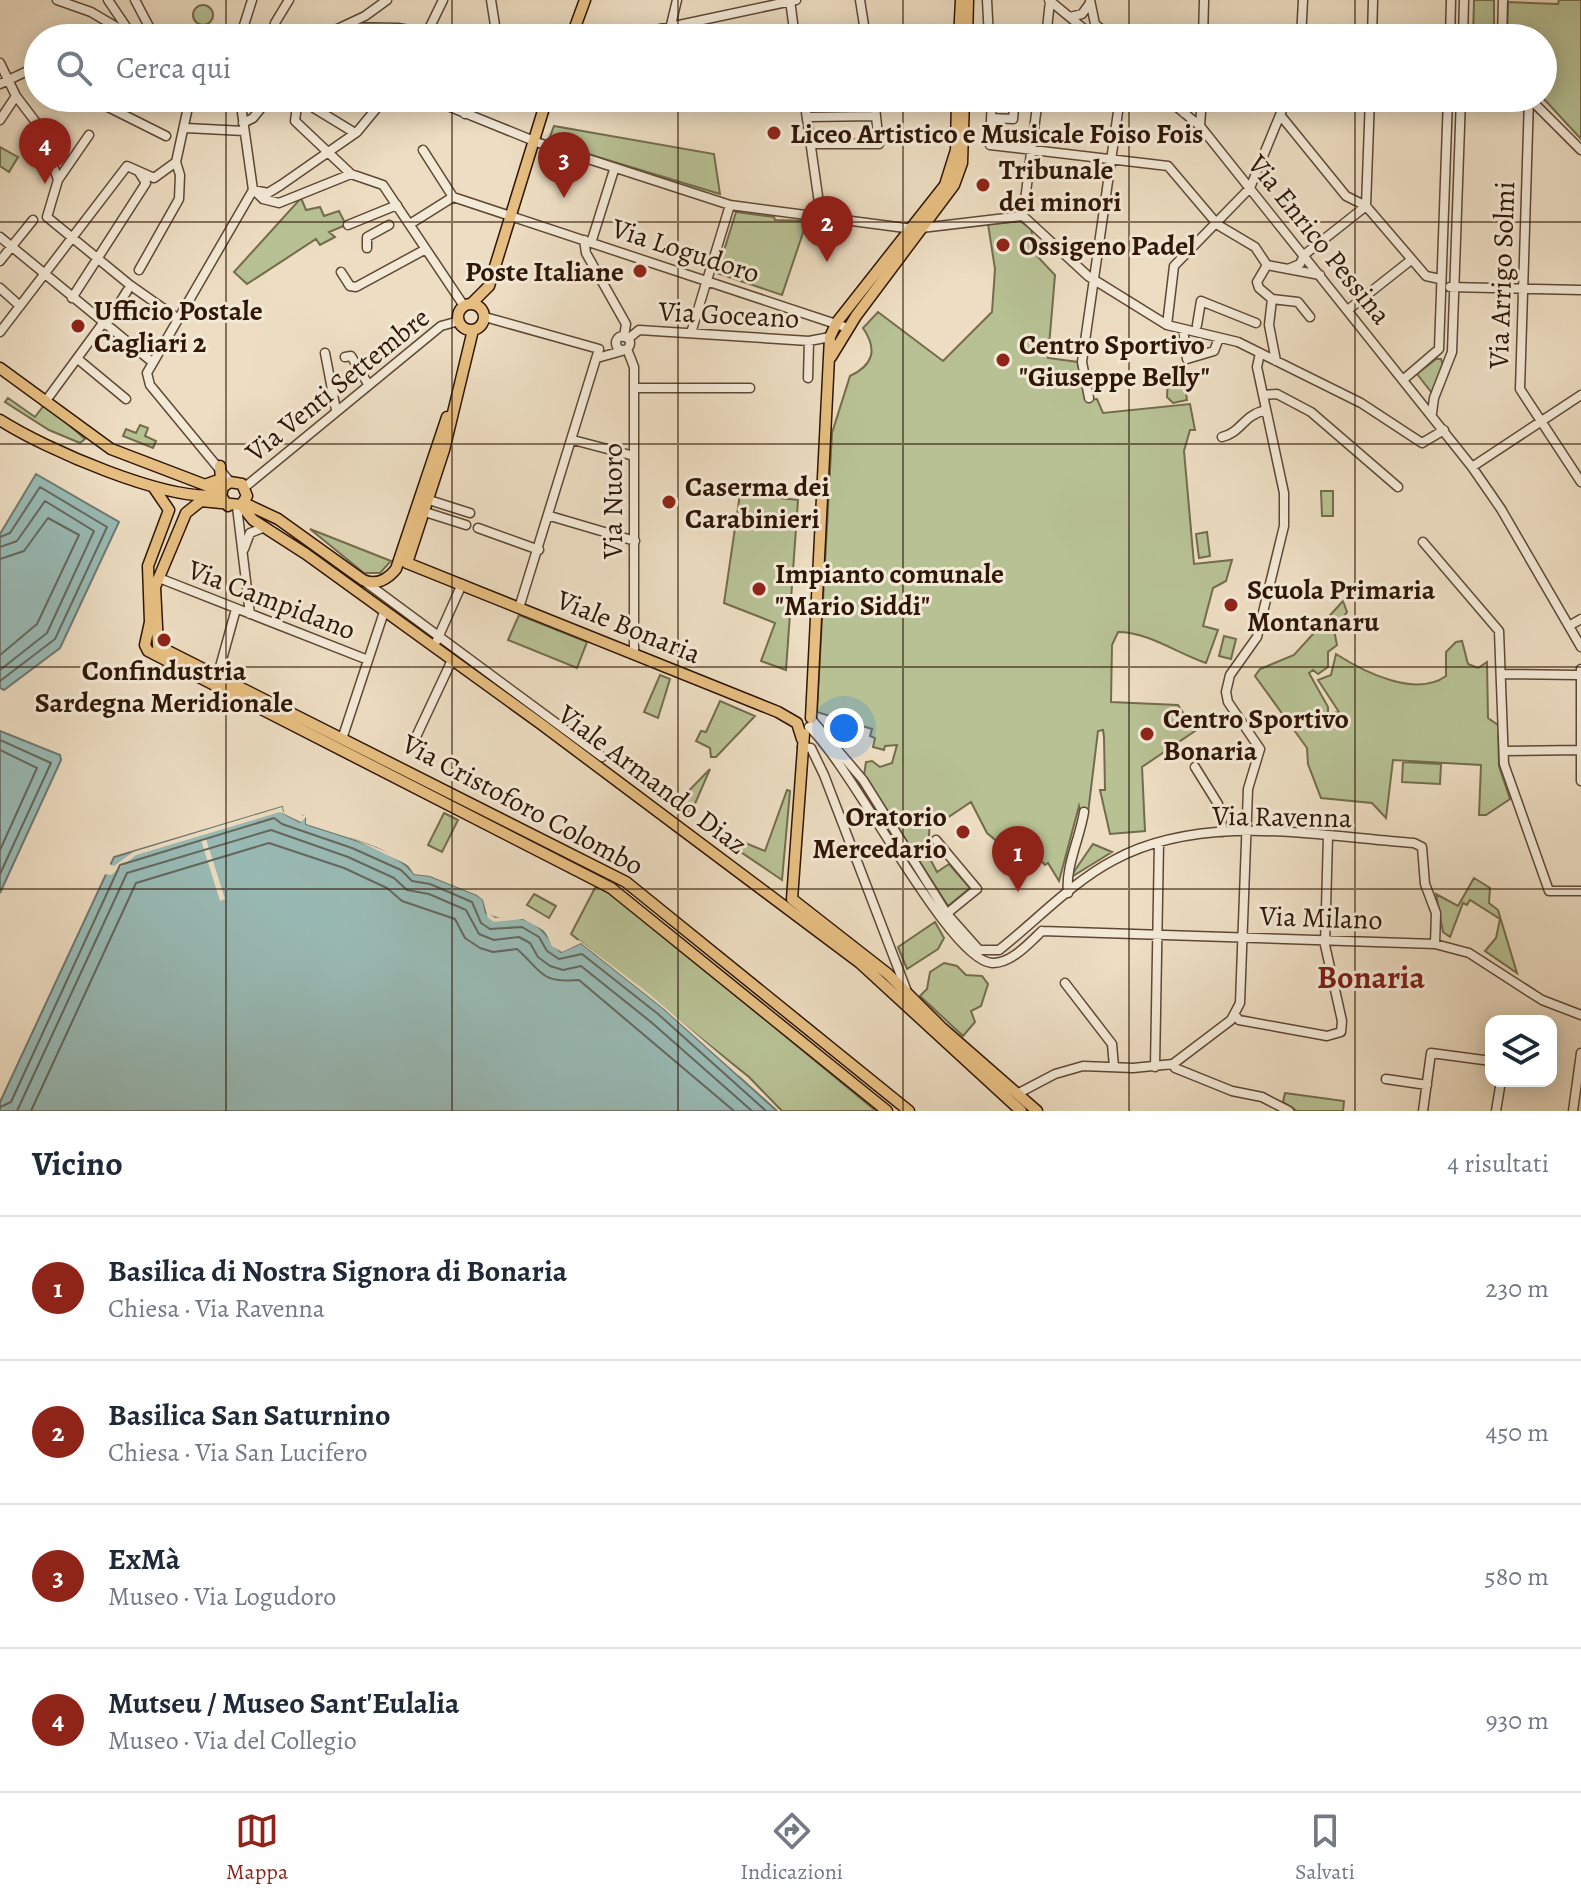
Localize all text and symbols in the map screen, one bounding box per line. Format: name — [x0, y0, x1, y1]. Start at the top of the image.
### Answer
search box — [24, 24, 1557, 112]
icon: search — [52, 46, 96, 90]
text: Cerca qui — [116, 48, 231, 88]
place label: Liceo Artistico e Musicale Foiso Fois — [790, 115, 1204, 153]
pin: 4 — [19, 118, 71, 184]
marker: Liceo Artistico e Musicale Foiso Fois — [765, 124, 783, 142]
pin: 3 — [538, 132, 590, 198]
street label: Via Enrico Pessina — [1238, 146, 1400, 333]
place label: Tribunale dei minori — [999, 151, 1122, 221]
marker: Tribunale dei minori — [974, 176, 992, 194]
street label: Via Arrigo Solmi — [1480, 181, 1524, 370]
pin: 2 — [801, 196, 853, 262]
street label: Via Logudoro — [606, 209, 764, 293]
place label: Ossigeno Padel — [1019, 227, 1196, 265]
marker: Ossigeno Padel — [994, 236, 1012, 254]
place label: Poste Italiane — [465, 253, 624, 291]
marker: Poste Italiane — [631, 262, 649, 280]
place label: Ufficio Postale Cagliari 2 — [94, 292, 263, 362]
street label: Via Goceano — [657, 292, 800, 338]
street label: Via Venti Settembre — [237, 299, 438, 471]
marker: Ufficio Postale Cagliari 2 — [69, 317, 87, 335]
place label: Centro Sportivo "Giuseppe Belly" — [1019, 326, 1210, 396]
marker: Centro Sportivo "Giuseppe Belly" — [994, 351, 1012, 369]
street label: Via Nuoro — [594, 443, 632, 560]
place label: Caserma dei Carabinieri — [685, 468, 830, 538]
marker: Caserma dei Carabinieri — [660, 493, 678, 511]
street label: Via Campidano — [182, 550, 361, 649]
place label: Impianto comunale "Mario Siddi" — [775, 555, 1004, 625]
place label: Scuola Primaria Montanaru — [1247, 571, 1436, 641]
street label: Viale Bonaria — [550, 580, 706, 673]
marker: Impianto comunale "Mario Siddi" — [750, 580, 768, 598]
marker: Scuola Primaria Montanaru — [1222, 596, 1240, 614]
marker: Confindustria Sardegna Meridionale — [155, 631, 173, 649]
place label: Confindustria Sardegna Meridionale — [35, 652, 293, 722]
street label: Viale Armando Diaz — [549, 695, 755, 864]
place label: Centro Sportivo Bonaria — [1163, 700, 1349, 770]
your location — [824, 708, 864, 748]
street label: Via Cristoforo Colombo — [394, 725, 650, 885]
marker: Centro Sportivo Bonaria — [1138, 725, 1156, 743]
street label: Via Ravenna — [1211, 797, 1352, 837]
place label: Oratorio Mercedario — [812, 798, 947, 868]
marker: Oratorio Mercedario — [954, 823, 972, 841]
pin: 1 — [992, 826, 1044, 892]
street label: Via Milano — [1258, 897, 1383, 939]
district label: Bonaria — [1317, 955, 1425, 999]
map controls — [1485, 1015, 1557, 1087]
button: layers — [1485, 1015, 1557, 1087]
text: Vicino — [32, 1140, 123, 1187]
text: 4 risultati — [1447, 1146, 1549, 1181]
text: Basilica di Nostra Signora di Bonaria — [108, 1251, 567, 1291]
text: 1 — [53, 1271, 63, 1306]
text: 230 m — [1485, 1271, 1549, 1306]
text: Chiesa · Via Ravenna — [108, 1291, 325, 1326]
text: Basilica San Saturnino — [108, 1395, 390, 1435]
text: 2 — [52, 1415, 64, 1450]
text: 450 m — [1485, 1415, 1549, 1450]
text: Chiesa · Via San Lucifero — [108, 1435, 367, 1470]
text: ExMà — [108, 1539, 180, 1579]
text: 3 — [52, 1559, 64, 1594]
text: 580 m — [1485, 1559, 1549, 1594]
text: Museo · Via Logudoro — [108, 1579, 336, 1614]
text: Mutseu / Museo Sant'Eulalia — [108, 1683, 459, 1723]
text: 4 — [52, 1703, 64, 1738]
text: 930 m — [1486, 1703, 1549, 1738]
text: Museo · Via del Collegio — [108, 1723, 357, 1758]
tab: Mappa — [226, 1809, 288, 1887]
tab: Indicazioni — [740, 1809, 843, 1887]
tab: Salvati — [1295, 1809, 1355, 1887]

